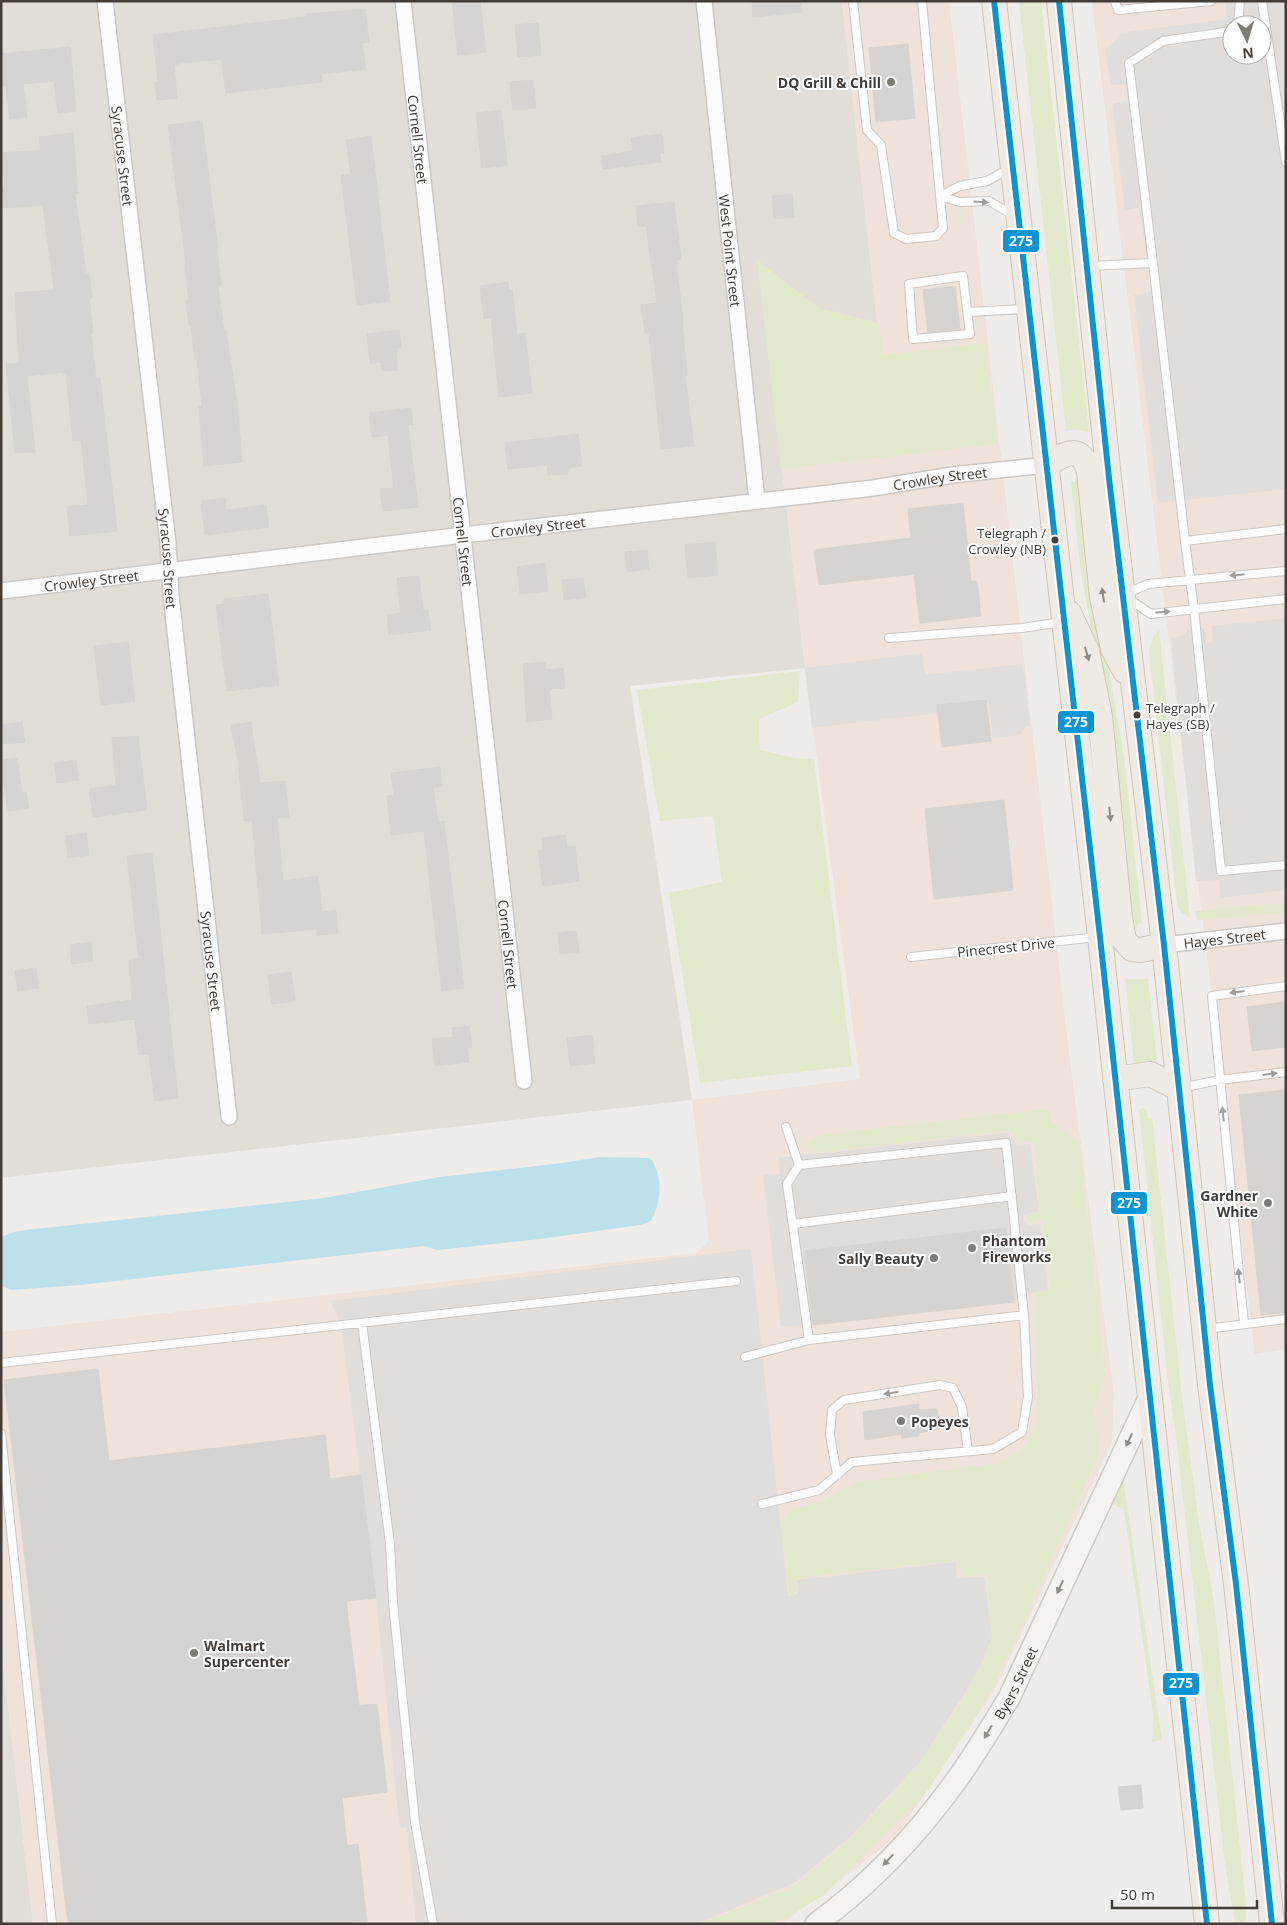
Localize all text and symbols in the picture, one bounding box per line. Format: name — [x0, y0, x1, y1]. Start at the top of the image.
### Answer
north arrow — [1222, 15, 1272, 65]
text: N — [1242, 43, 1255, 63]
place label: DQ Grill & Chill — [778, 73, 881, 92]
marker: DQ Grill & Chill — [885, 76, 897, 88]
street label: Cornell Street — [404, 94, 433, 185]
street label: Syracuse Street — [108, 105, 138, 207]
street label: West Point Street — [715, 193, 746, 308]
one-way arrow — [973, 198, 989, 206]
line badge: 275 — [1002, 229, 1040, 253]
text: 275 — [1009, 231, 1033, 250]
street label: Crowley Street — [892, 462, 988, 494]
street label: Cornell Street — [449, 496, 478, 587]
street label: Syracuse Street — [155, 507, 182, 610]
street label: Crowley Street — [490, 512, 586, 541]
place label: Telegraph / Crowley (NB) — [968, 524, 1046, 558]
marker: Telegraph / Crowley (NB) — [1050, 535, 1060, 545]
street label: Crowley Street — [43, 565, 140, 595]
one-way arrow — [1229, 572, 1245, 580]
one-way arrow — [1098, 587, 1106, 603]
one-way arrow — [1155, 608, 1171, 616]
one-way arrow — [1083, 646, 1091, 661]
place label: Telegraph / Hayes (SB) — [1146, 699, 1215, 733]
line badge: 275 — [1057, 710, 1095, 734]
marker: Telegraph / Hayes (SB) — [1132, 710, 1142, 720]
text: 275 — [1064, 712, 1088, 731]
one-way arrow — [1106, 806, 1114, 822]
street label: Cornell Street — [494, 899, 523, 990]
street label: Syracuse Street — [197, 910, 227, 1012]
street label: Hayes Street — [1183, 924, 1267, 952]
street label: Pinecrest Drive — [956, 932, 1056, 962]
one-way arrow — [1229, 988, 1245, 996]
one-way arrow — [1262, 1070, 1278, 1078]
one-way arrow — [1219, 1106, 1227, 1122]
place label: Gardner White — [1200, 1186, 1259, 1221]
line badge: 275 — [1110, 1191, 1148, 1215]
text: 275 — [1117, 1193, 1141, 1212]
marker: Gardner White — [1262, 1197, 1274, 1209]
place label: Phantom Fireworks — [982, 1231, 1051, 1266]
marker: Phantom Fireworks — [966, 1242, 978, 1254]
place label: Sally Beauty — [838, 1249, 924, 1268]
marker: Sally Beauty — [928, 1252, 940, 1264]
one-way arrow — [1235, 1268, 1243, 1284]
one-way arrow — [883, 1389, 899, 1397]
place label: Popeyes — [911, 1412, 969, 1431]
marker: Popeyes — [895, 1415, 907, 1427]
one-way arrow — [1125, 1433, 1133, 1447]
one-way arrow — [1056, 1580, 1064, 1594]
place label: Walmart Supercenter — [204, 1636, 290, 1671]
street label: Byers Street — [989, 1643, 1041, 1723]
marker: Walmart Supercenter — [188, 1647, 200, 1659]
line badge: 275 — [1162, 1672, 1200, 1696]
text: 275 — [1169, 1673, 1193, 1692]
one-way arrow — [983, 1726, 992, 1739]
one-way arrow — [882, 1854, 894, 1866]
scale bar — [1112, 1878, 1257, 1910]
text: 50 m — [1120, 1884, 1155, 1904]

